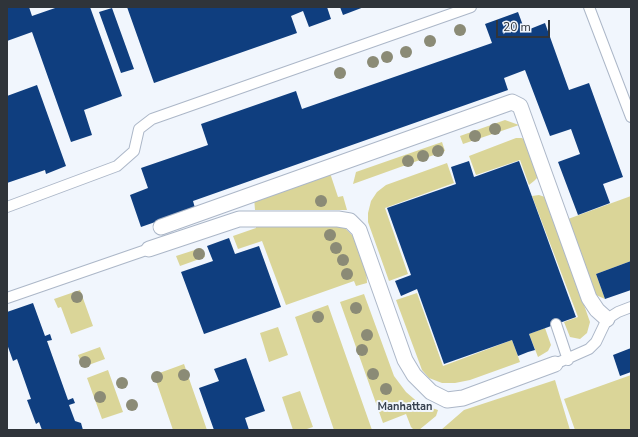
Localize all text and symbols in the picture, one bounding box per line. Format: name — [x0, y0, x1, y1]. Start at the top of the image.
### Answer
scale bar — [498, 12, 552, 38]
text: 20 m — [503, 19, 531, 35]
district label: Manhattan — [377, 400, 433, 414]

